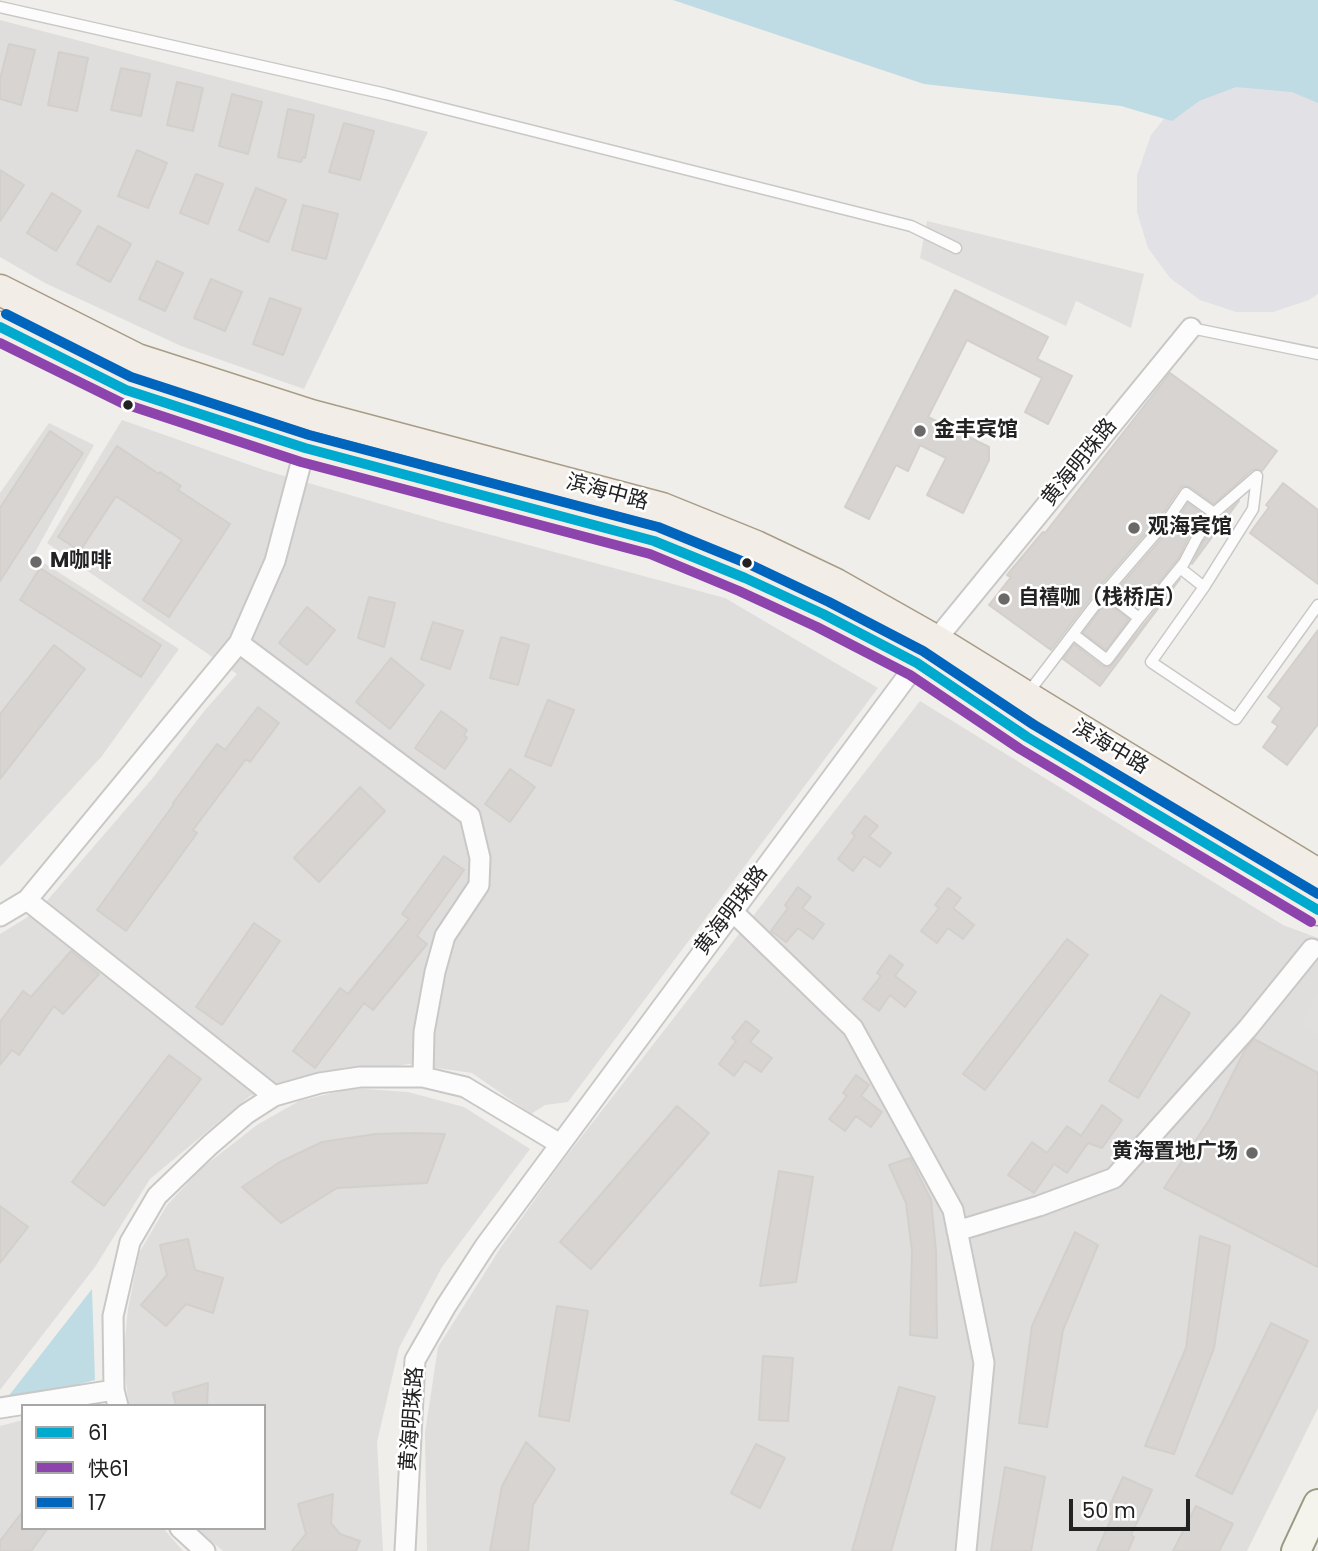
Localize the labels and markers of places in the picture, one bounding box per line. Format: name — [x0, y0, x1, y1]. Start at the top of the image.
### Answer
unlabelled marker — [121, 398, 135, 412]
place label: 金丰宾馆 — [934, 418, 1018, 444]
marker: 金丰宾馆 — [912, 423, 928, 439]
place label: 观海宾馆 — [1148, 515, 1232, 541]
marker: 观海宾馆 — [1126, 520, 1142, 536]
place label: M咖啡 — [50, 549, 111, 575]
marker: M咖啡 — [28, 554, 44, 570]
unlabelled marker — [740, 556, 754, 570]
place label: 自禧咖（栈桥店） — [1018, 586, 1186, 612]
marker: 自禧咖（栈桥店） — [996, 591, 1012, 607]
place label: 黄海置地广场 — [1112, 1140, 1238, 1166]
marker: 黄海置地广场 — [1244, 1145, 1260, 1161]

